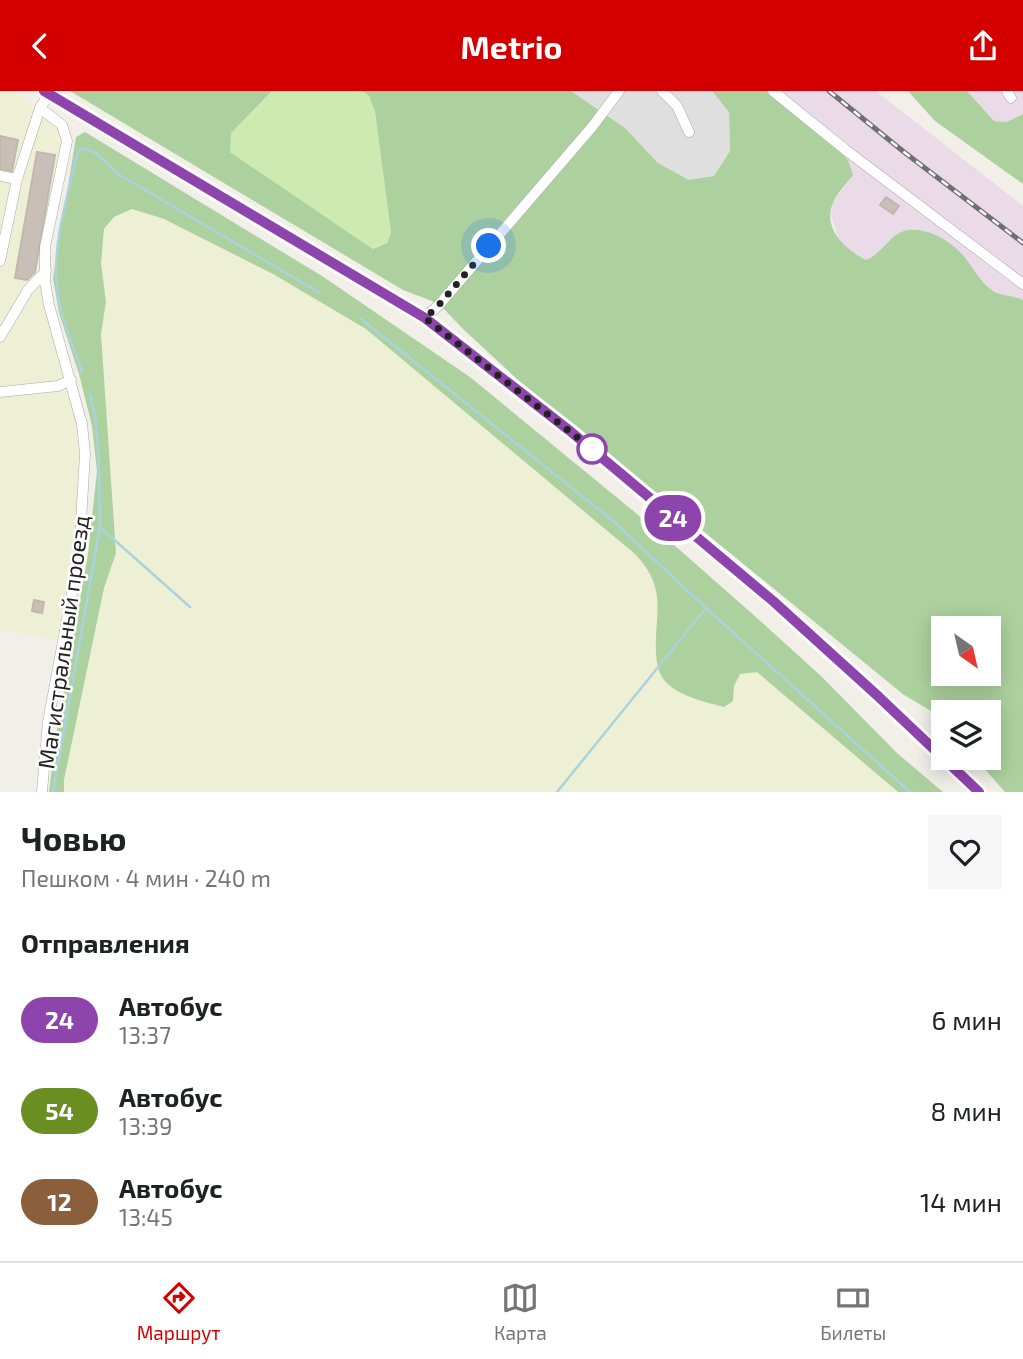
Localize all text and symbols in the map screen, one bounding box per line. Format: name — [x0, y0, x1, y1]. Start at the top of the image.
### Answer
icon: back — [21, 27, 59, 65]
text: Metrio — [461, 27, 562, 65]
icon: share — [964, 27, 1002, 65]
your location — [471, 228, 506, 263]
unlabelled marker — [577, 434, 607, 464]
line badge: 24 — [642, 495, 704, 541]
text: 24 — [658, 503, 688, 532]
street label: Магистральный проезд — [31, 513, 95, 771]
north arrow — [931, 616, 1001, 686]
map controls — [931, 616, 1001, 770]
button: layers — [931, 700, 1001, 770]
button: heart — [928, 815, 1002, 889]
text: Човью — [21, 818, 127, 858]
text: Пешком · 4 мин · 240 m — [21, 864, 271, 892]
text: Отправления — [21, 927, 190, 958]
text: Автобус — [119, 990, 222, 1021]
text: 6 мин — [931, 1004, 1002, 1035]
text: 24 — [45, 1005, 74, 1034]
text: 13:37 — [119, 1021, 171, 1049]
text: Автобус — [119, 1081, 222, 1112]
text: 8 мин — [931, 1095, 1002, 1126]
text: 54 — [45, 1096, 74, 1125]
text: 13:39 — [119, 1112, 172, 1140]
text: Автобус — [119, 1172, 222, 1203]
text: 14 мин — [920, 1186, 1002, 1217]
text: 12 — [47, 1187, 72, 1216]
text: 13:45 — [119, 1203, 173, 1231]
tab: Маршрут — [137, 1279, 221, 1344]
tab: Карта — [494, 1279, 547, 1344]
tab: Билеты — [820, 1279, 886, 1344]

